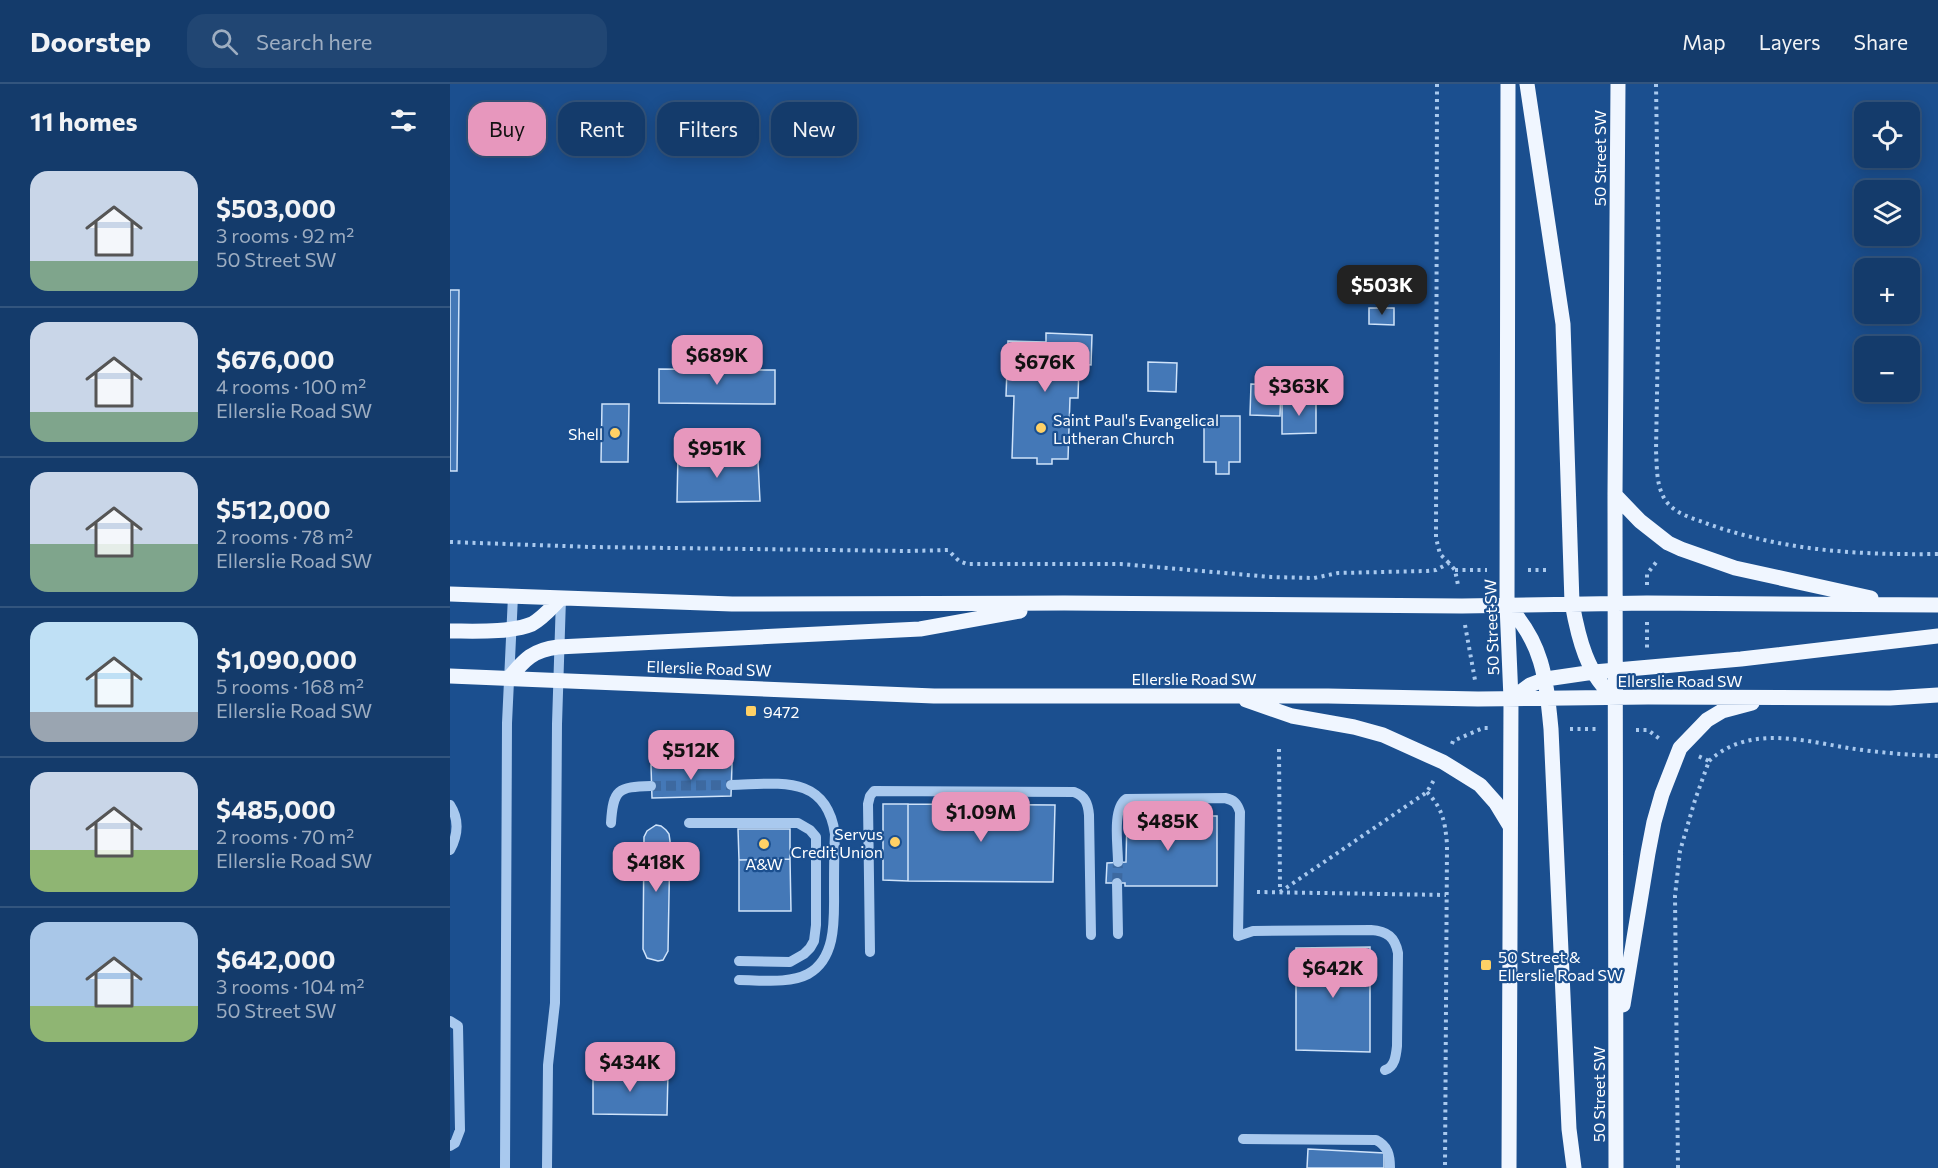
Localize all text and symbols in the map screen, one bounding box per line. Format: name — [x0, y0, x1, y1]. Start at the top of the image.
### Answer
search box — [187, 14, 607, 68]
text: Doorstep — [30, 24, 151, 58]
icon: search — [208, 25, 241, 58]
text: Search here — [256, 28, 372, 55]
text: Map — [1682, 29, 1726, 54]
text: Layers — [1759, 29, 1821, 54]
text: Share — [1854, 29, 1908, 54]
chip: Buy — [468, 102, 546, 156]
chip: Rent — [558, 102, 645, 156]
chip: Filters — [657, 102, 759, 156]
chip: New — [771, 102, 857, 156]
map controls — [1854, 102, 1920, 402]
button: locate — [1854, 102, 1920, 168]
icon: filters — [387, 104, 420, 137]
text: 11 homes — [30, 105, 138, 136]
street label: 50 Street SW — [1590, 110, 1609, 206]
button: layers — [1854, 180, 1920, 246]
text: $503,000 — [216, 192, 336, 223]
icon: home — [78, 195, 150, 267]
text: 3 rooms · 92 m² — [216, 223, 354, 247]
text: 50 Street SW — [216, 247, 336, 271]
button: + — [1854, 258, 1920, 324]
pin: $503K — [1340, 265, 1424, 316]
text: $503K — [1351, 272, 1413, 296]
pin: $689K — [675, 335, 759, 386]
button: − — [1854, 336, 1920, 402]
text: $689K — [686, 342, 748, 366]
pin: $676K — [1003, 342, 1087, 393]
text: $676,000 — [216, 343, 335, 374]
icon: home — [78, 346, 150, 418]
text: $676K — [1015, 349, 1075, 373]
pin: $363K — [1257, 366, 1341, 417]
text: $363K — [1269, 373, 1329, 397]
text: 4 rooms · 100 m² — [216, 374, 366, 398]
text: Ellerslie Road SW — [216, 398, 372, 422]
place label: Saint Paul's Evangelical Lutheran Church — [1053, 410, 1219, 447]
marker: Saint Paul's Evangelical Lutheran Church — [1034, 421, 1048, 435]
place label: Shell — [568, 424, 603, 443]
marker: Shell — [608, 426, 622, 440]
pin: $951K — [675, 428, 759, 479]
text: $951K — [688, 435, 746, 459]
text: $512,000 — [216, 493, 331, 524]
icon: home — [78, 496, 150, 568]
text: 2 rooms · 78 m² — [216, 524, 353, 548]
text: Ellerslie Road SW — [216, 548, 372, 572]
street label: 50 Street SW — [1480, 579, 1502, 675]
text: $1,090,000 — [216, 643, 357, 674]
icon: home — [78, 646, 150, 718]
street label: Ellerslie Road SW — [646, 656, 772, 680]
street label: Ellerslie Road SW — [1132, 669, 1256, 688]
street label: Ellerslie Road SW — [1618, 671, 1742, 690]
text: 5 rooms · 168 m² — [216, 674, 364, 698]
text: Ellerslie Road SW — [216, 698, 372, 722]
place label: 9472 — [763, 702, 799, 721]
marker: 9472 — [744, 704, 758, 718]
pin: $512K — [649, 730, 733, 781]
text: $512K — [662, 737, 720, 761]
pin: $1.09M — [932, 792, 1030, 843]
text: $485,000 — [216, 793, 336, 824]
icon: home — [78, 796, 150, 868]
text: $1.09M — [946, 799, 1016, 823]
pin: $485K — [1126, 801, 1210, 852]
text: $485K — [1137, 808, 1199, 832]
text: 2 rooms · 70 m² — [216, 824, 354, 848]
place label: Servus Credit Union — [791, 824, 883, 861]
marker: Servus Credit Union — [888, 835, 902, 849]
marker: A&W — [757, 837, 771, 851]
pin: $418K — [614, 842, 698, 893]
text: Ellerslie Road SW — [216, 848, 372, 872]
text: $418K — [627, 849, 685, 873]
place label: A&W — [745, 854, 783, 873]
text: $642,000 — [216, 943, 336, 974]
icon: home — [78, 946, 150, 1018]
place label: 50 Street & Ellerslie Road SW — [1498, 947, 1623, 984]
pin: $642K — [1291, 948, 1375, 999]
text: $642K — [1302, 955, 1364, 979]
marker: 50 Street & Ellerslie Road SW — [1479, 958, 1493, 972]
text: 3 rooms · 104 m² — [216, 974, 365, 998]
text: 50 Street SW — [216, 998, 336, 1022]
pin: $434K — [588, 1042, 672, 1093]
street label: 50 Street SW — [1589, 1046, 1608, 1142]
text: $434K — [599, 1049, 661, 1073]

